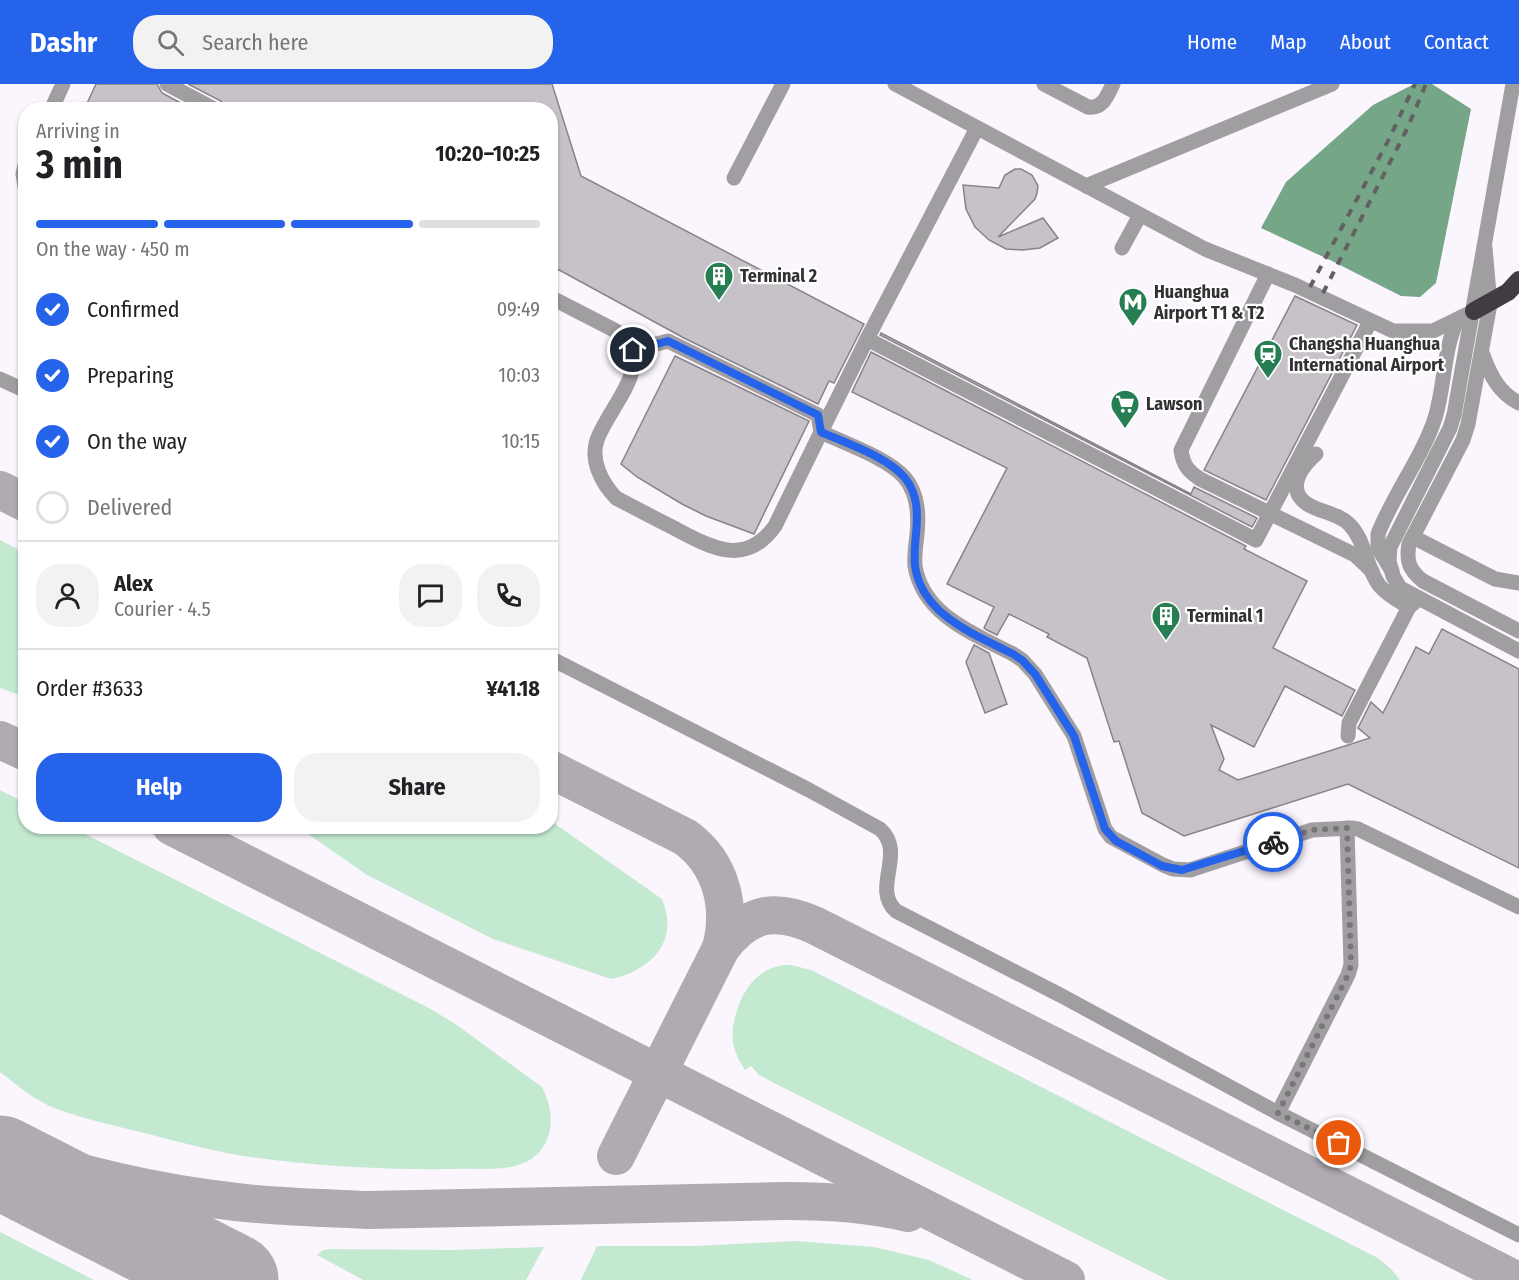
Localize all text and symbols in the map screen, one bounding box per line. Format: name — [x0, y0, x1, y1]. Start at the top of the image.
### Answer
search box — [133, 15, 553, 69]
text: Dashr — [30, 26, 97, 59]
icon: search — [154, 26, 187, 59]
text: Search here — [202, 29, 308, 56]
text: Home — [1187, 29, 1237, 55]
text: Map — [1270, 29, 1307, 55]
text: About — [1340, 29, 1391, 55]
text: Contact — [1424, 29, 1489, 55]
text: Arriving in — [36, 119, 120, 143]
text: 10:20–10:25 — [435, 140, 540, 167]
text: 3 min — [36, 142, 123, 188]
text: On the way · 450 m — [36, 237, 190, 261]
building icon: Terminal 2 — [703, 260, 735, 302]
place label: Terminal 2 — [740, 265, 817, 287]
place label: Huanghua Airport T1 & T2 — [1153, 281, 1264, 324]
metro station icon: Huanghua Airport T1 & T2 — [1117, 286, 1149, 328]
icon: check — [36, 293, 69, 326]
text: Confirmed — [87, 296, 180, 323]
text: 09:49 — [497, 297, 540, 321]
pin — [607, 324, 658, 375]
icon: home — [616, 333, 649, 366]
place label: Changsha Huanghua International Airport — [1289, 333, 1445, 376]
station icon: Changsha Huanghua International Airport — [1252, 338, 1284, 380]
icon: check — [36, 359, 69, 392]
text: Preparing — [87, 362, 173, 389]
text: 10:03 — [498, 363, 540, 387]
supermarket icon: Lawson — [1109, 388, 1141, 430]
place label: Lawson — [1146, 393, 1202, 415]
icon: check — [36, 425, 69, 458]
text: On the way — [87, 428, 187, 455]
text: 10:15 — [501, 429, 540, 453]
text: Delivered — [87, 494, 172, 521]
button: person — [36, 564, 99, 627]
button: chat — [399, 564, 462, 627]
button: phone — [477, 564, 540, 627]
text: Alex — [114, 570, 153, 597]
text: Courier · 4.5 — [114, 597, 211, 621]
building icon: Terminal 1 — [1150, 600, 1182, 642]
place label: Terminal 1 — [1187, 605, 1263, 627]
text: Order #3633 — [36, 675, 143, 702]
text: ¥41.18 — [486, 675, 540, 702]
button: Help — [36, 753, 282, 822]
button: Share — [294, 753, 540, 822]
courier — [1243, 812, 1303, 872]
icon: bike — [1257, 826, 1290, 859]
pin — [1313, 1117, 1364, 1168]
icon: bag — [1322, 1126, 1355, 1159]

